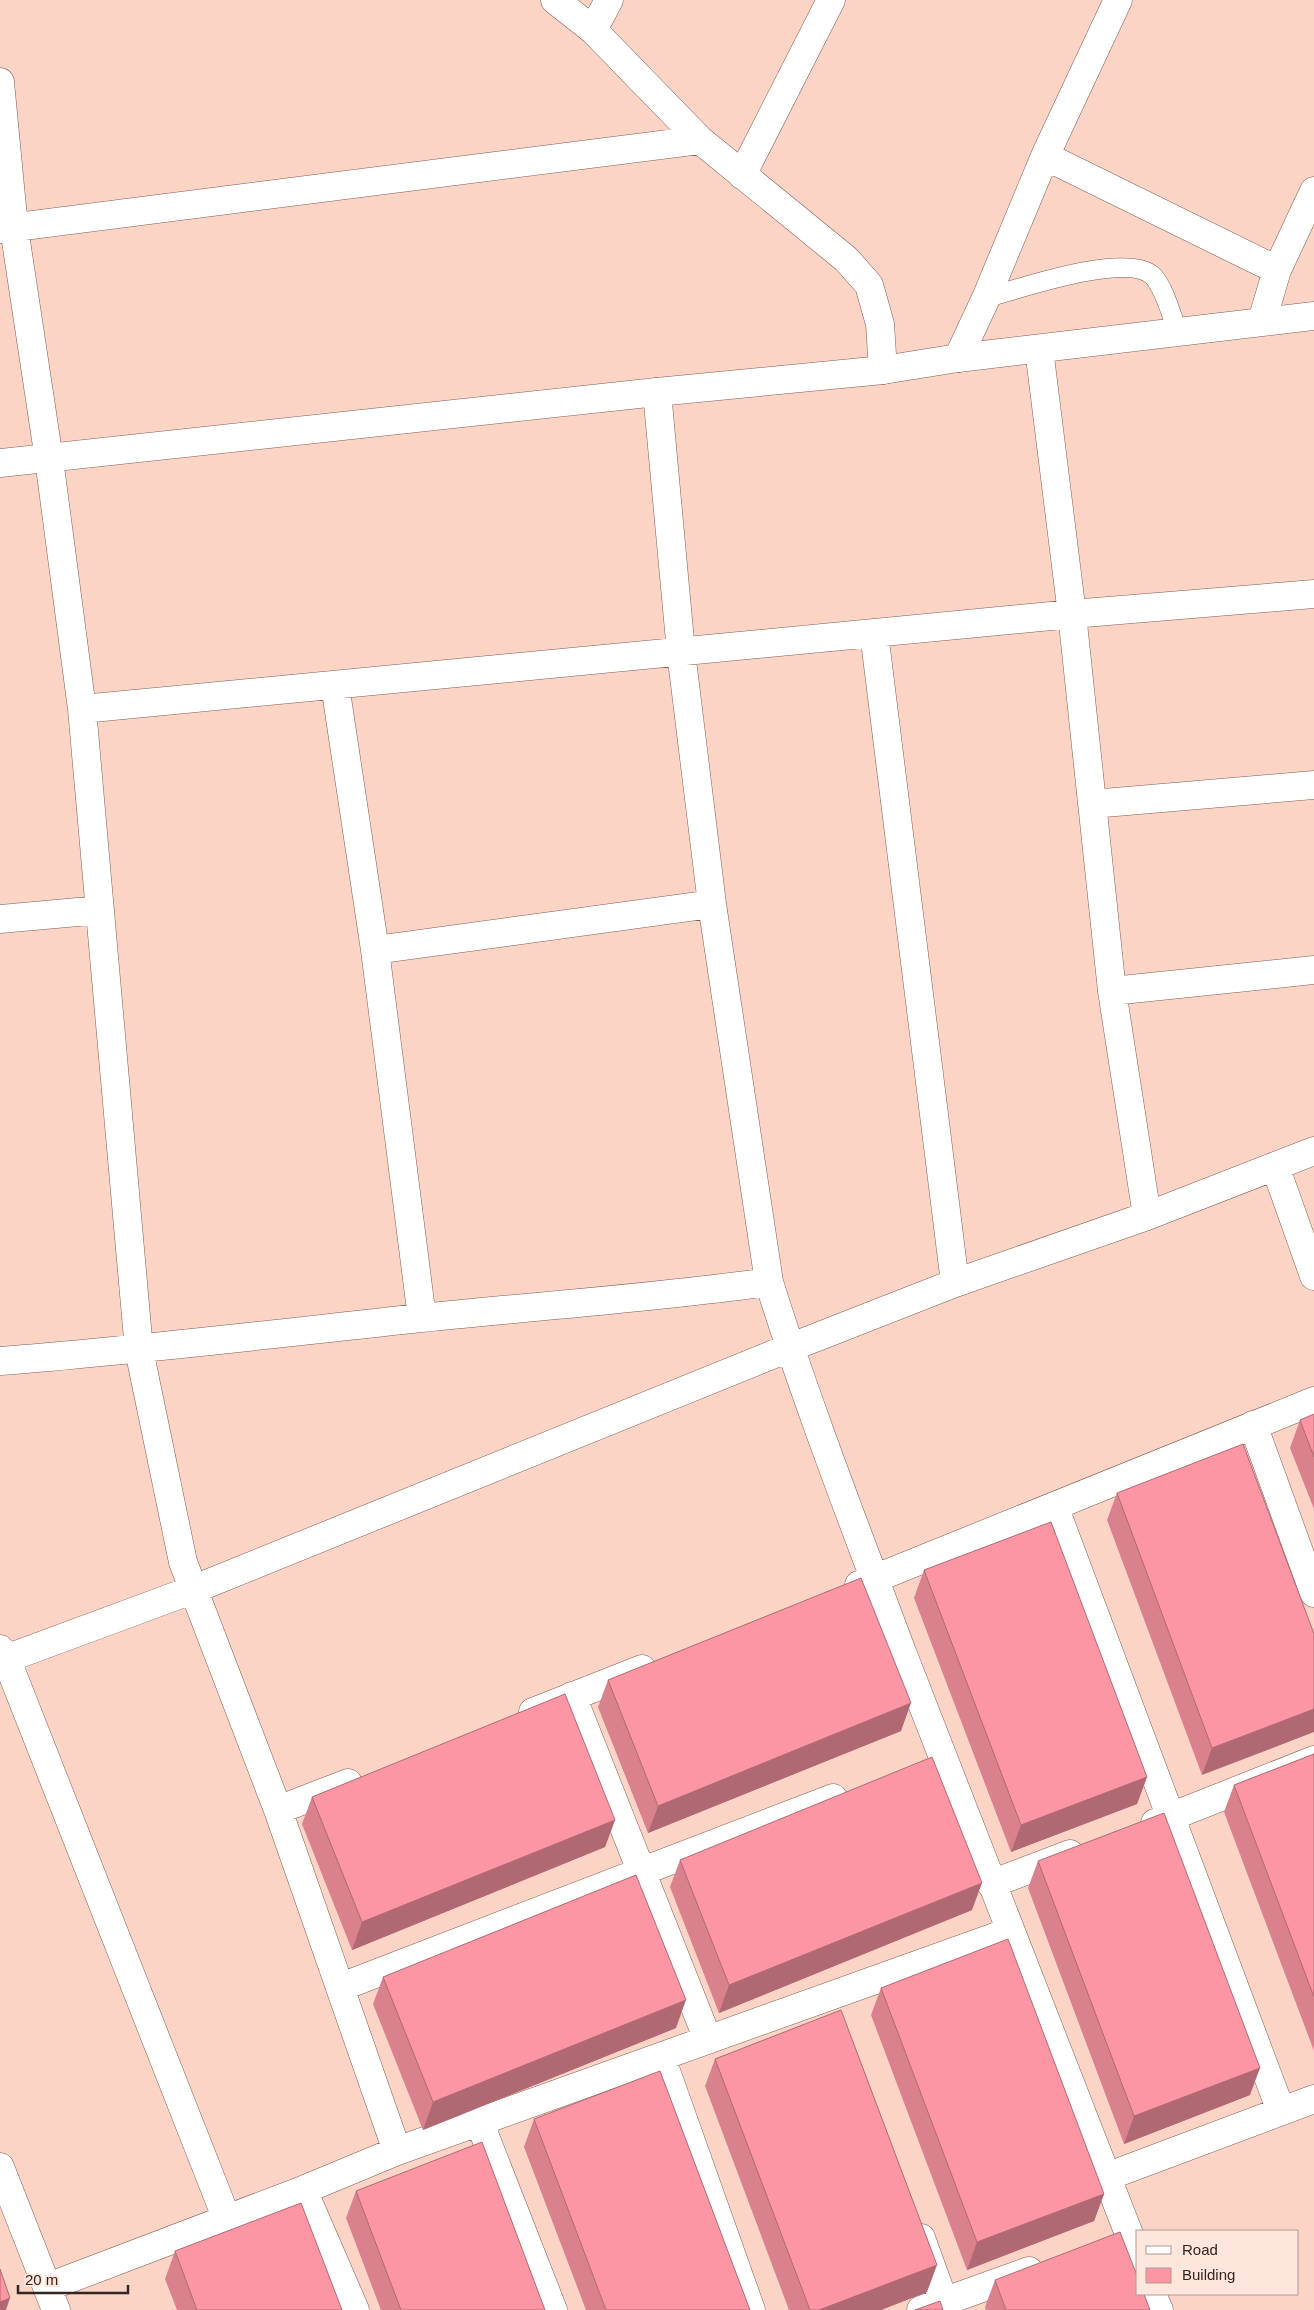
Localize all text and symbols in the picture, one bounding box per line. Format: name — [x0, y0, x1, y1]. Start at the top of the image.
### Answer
legend — [1136, 2230, 1299, 2295]
text: Road — [1182, 2241, 1218, 2258]
scale bar — [18, 2262, 128, 2294]
text: Building — [1182, 2266, 1235, 2283]
text: 20 m — [25, 2271, 58, 2288]

